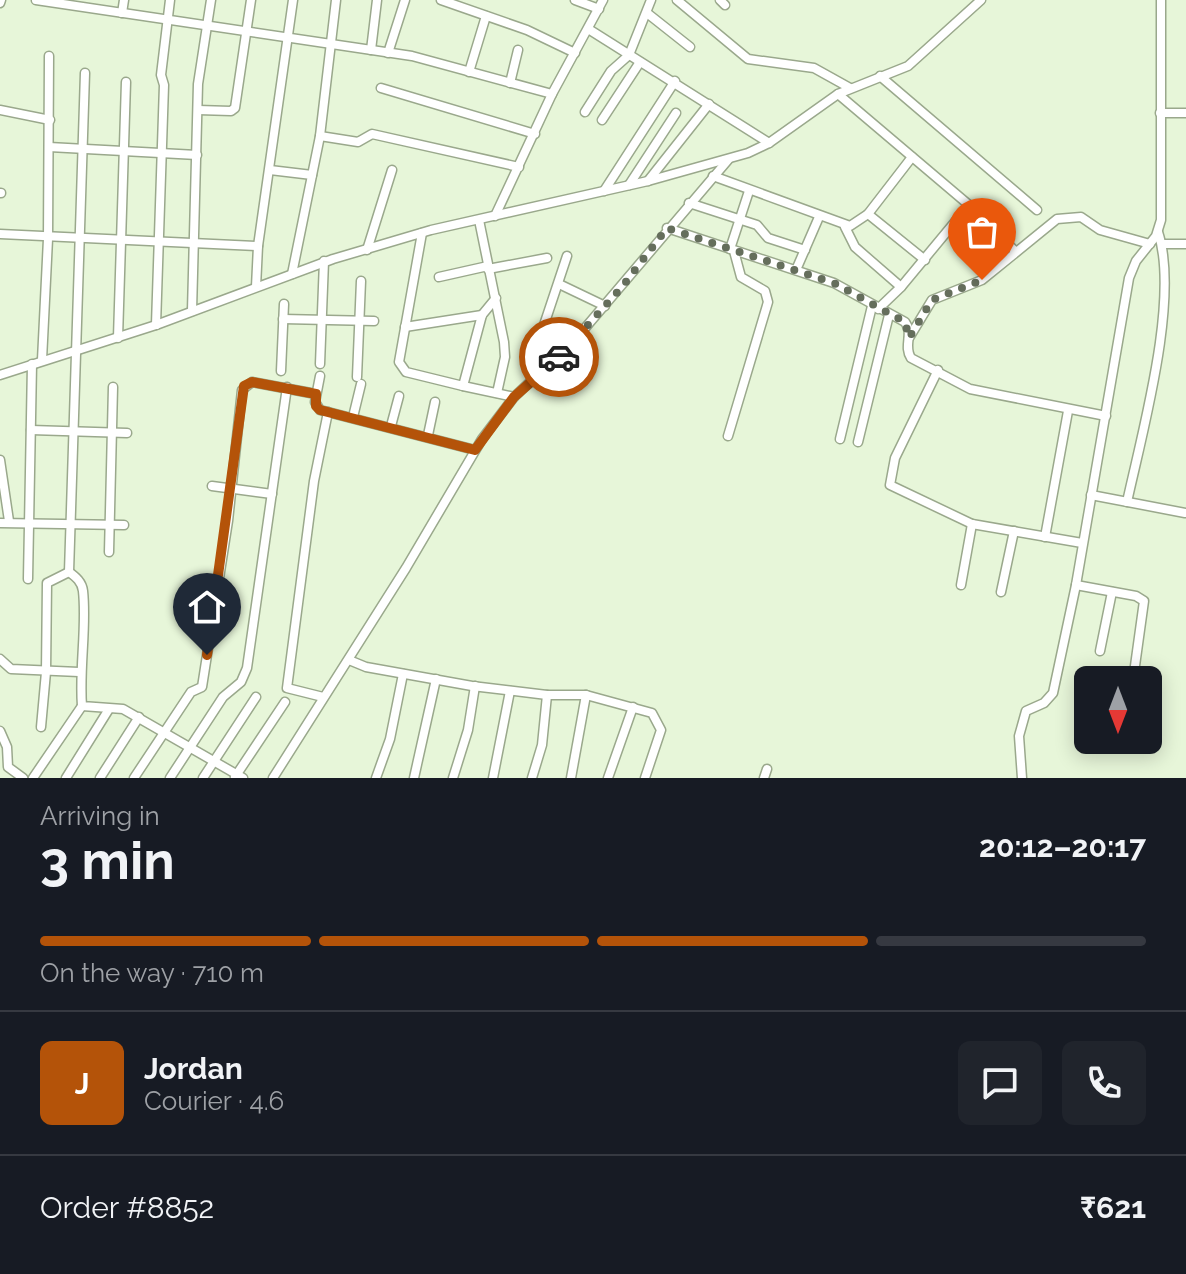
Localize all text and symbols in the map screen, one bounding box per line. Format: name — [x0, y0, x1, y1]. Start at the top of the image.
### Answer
pin — [948, 198, 1016, 280]
icon: bag — [960, 210, 1004, 254]
courier — [519, 317, 599, 397]
icon: car — [537, 335, 581, 379]
pin — [173, 573, 241, 655]
icon: home — [185, 585, 229, 629]
north arrow — [1074, 666, 1162, 754]
map controls — [1074, 666, 1162, 754]
text: Arriving in — [40, 801, 160, 831]
text: 20:12–20:17 — [979, 829, 1146, 864]
text: 3 min — [40, 830, 175, 891]
text: On the way · 710 m — [40, 958, 264, 988]
button: chat — [958, 1041, 1042, 1125]
button: phone — [1062, 1041, 1146, 1125]
text: Jordan — [144, 1051, 243, 1086]
text: J — [75, 1066, 89, 1101]
text: Courier · 4.6 — [144, 1086, 284, 1116]
text: Order #8852 — [40, 1190, 214, 1225]
text: ₹621 — [1080, 1190, 1146, 1225]

